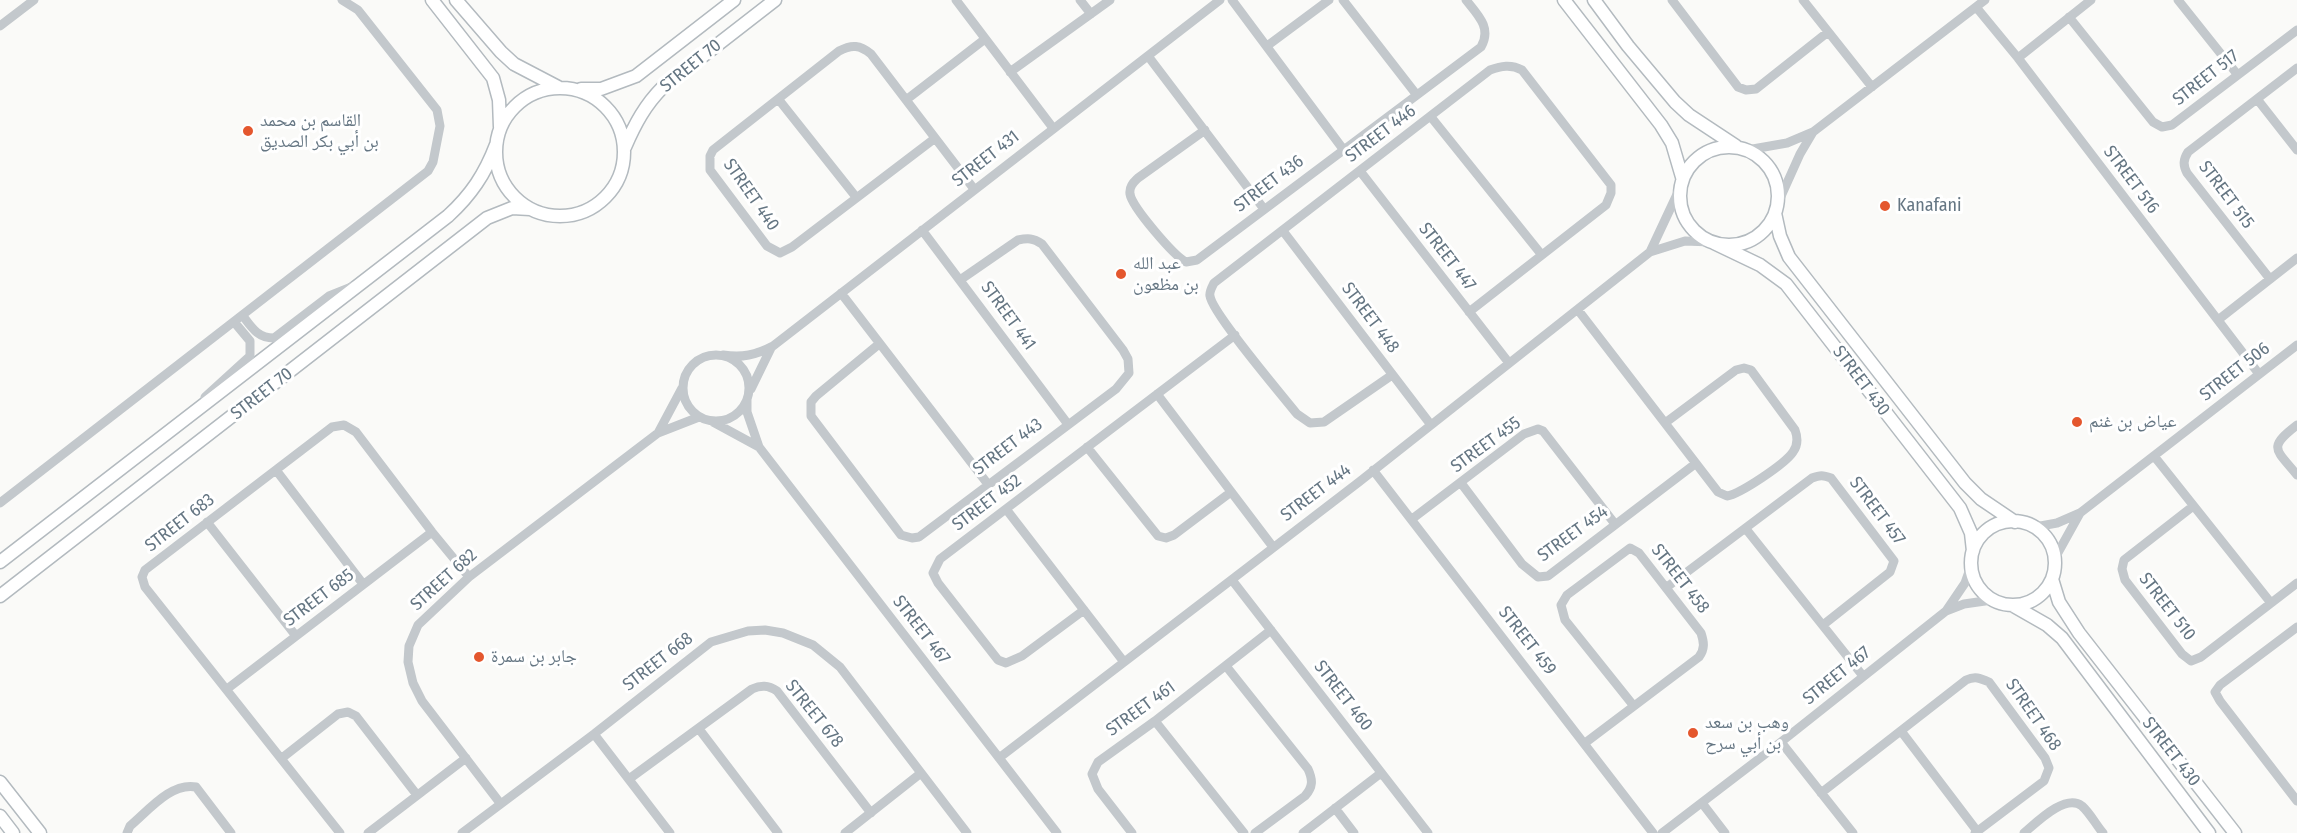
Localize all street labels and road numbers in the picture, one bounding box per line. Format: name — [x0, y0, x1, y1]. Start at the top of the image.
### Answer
street label: STREET 70 — [656, 35, 726, 97]
street label: STREET 517 — [2169, 46, 2243, 110]
street label: STREET 446 — [1342, 101, 1420, 167]
street label: STREET 431 — [948, 126, 1024, 192]
street label: STREET 516 — [2098, 142, 2164, 218]
street label: STREET 436 — [1230, 151, 1308, 217]
street label: STREET 440 — [718, 155, 784, 235]
street label: STREET 515 — [2194, 157, 2258, 233]
street label: STREET 447 — [1414, 219, 1480, 295]
street label: STREET 441 — [976, 277, 1040, 355]
street label: STREET 448 — [1337, 279, 1403, 357]
street label: STREET 506 — [2196, 338, 2274, 406]
street label: STREET 430 — [1828, 342, 1894, 420]
street label: STREET 70 — [227, 363, 297, 425]
street label: STREET 455 — [1447, 412, 1525, 478]
street label: STREET 443 — [969, 414, 1047, 480]
street label: STREET 444 — [1277, 460, 1355, 526]
street label: STREET 452 — [948, 470, 1026, 536]
street label: STREET 457 — [1844, 473, 1910, 549]
street label: STREET 683 — [141, 489, 219, 557]
street label: STREET 454 — [1534, 501, 1612, 567]
street label: STREET 458 — [1646, 540, 1714, 618]
street label: STREET 682 — [406, 545, 482, 615]
street label: STREET 685 — [280, 565, 358, 631]
street label: STREET 510 — [2134, 569, 2200, 645]
street label: STREET 467 — [888, 592, 954, 668]
street label: STREET 459 — [1493, 602, 1561, 680]
street label: STREET 668 — [619, 628, 697, 696]
street label: STREET 467 — [1799, 642, 1875, 710]
street label: STREET 460 — [1309, 657, 1377, 735]
street label: STREET 468 — [2000, 675, 2066, 755]
street label: STREET 678 — [780, 676, 848, 752]
street label: STREET 461 — [1102, 677, 1180, 741]
street label: STREET 430 — [2137, 713, 2205, 791]

